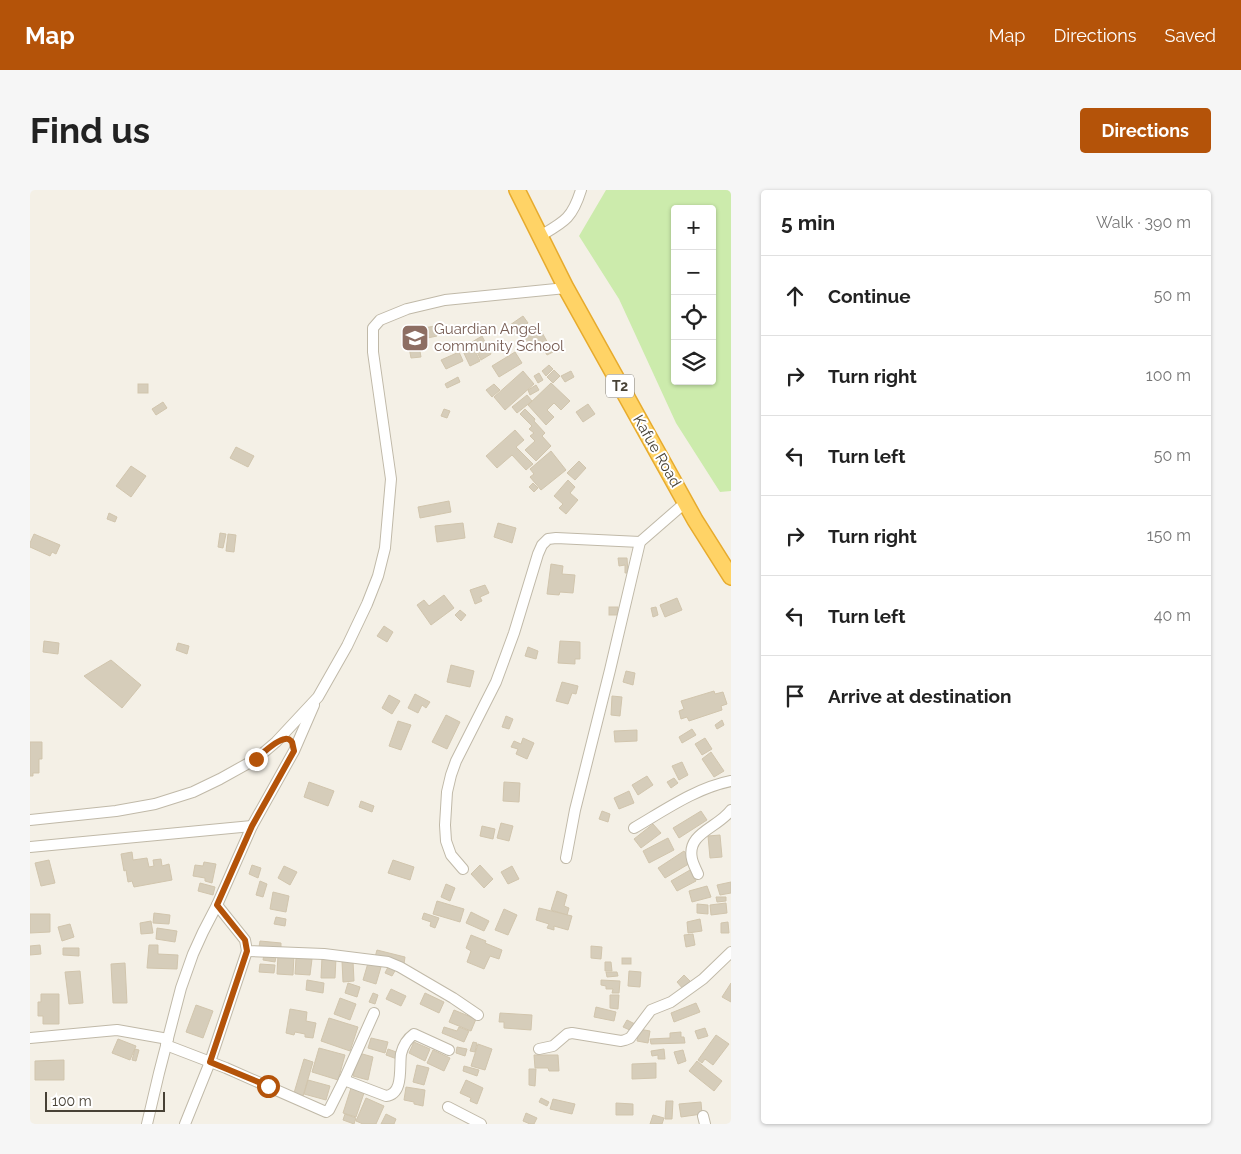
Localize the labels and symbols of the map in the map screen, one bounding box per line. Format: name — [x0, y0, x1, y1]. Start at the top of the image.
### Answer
place label: Guardian Angel community School — [434, 320, 565, 355]
school or university icon: Guardian Angel community School — [400, 323, 430, 353]
road number: T2 — [606, 375, 634, 398]
street label: Kafue Road — [629, 412, 685, 490]
route end — [245, 748, 268, 771]
route start — [257, 1075, 280, 1098]
scale bar — [45, 1089, 165, 1112]

